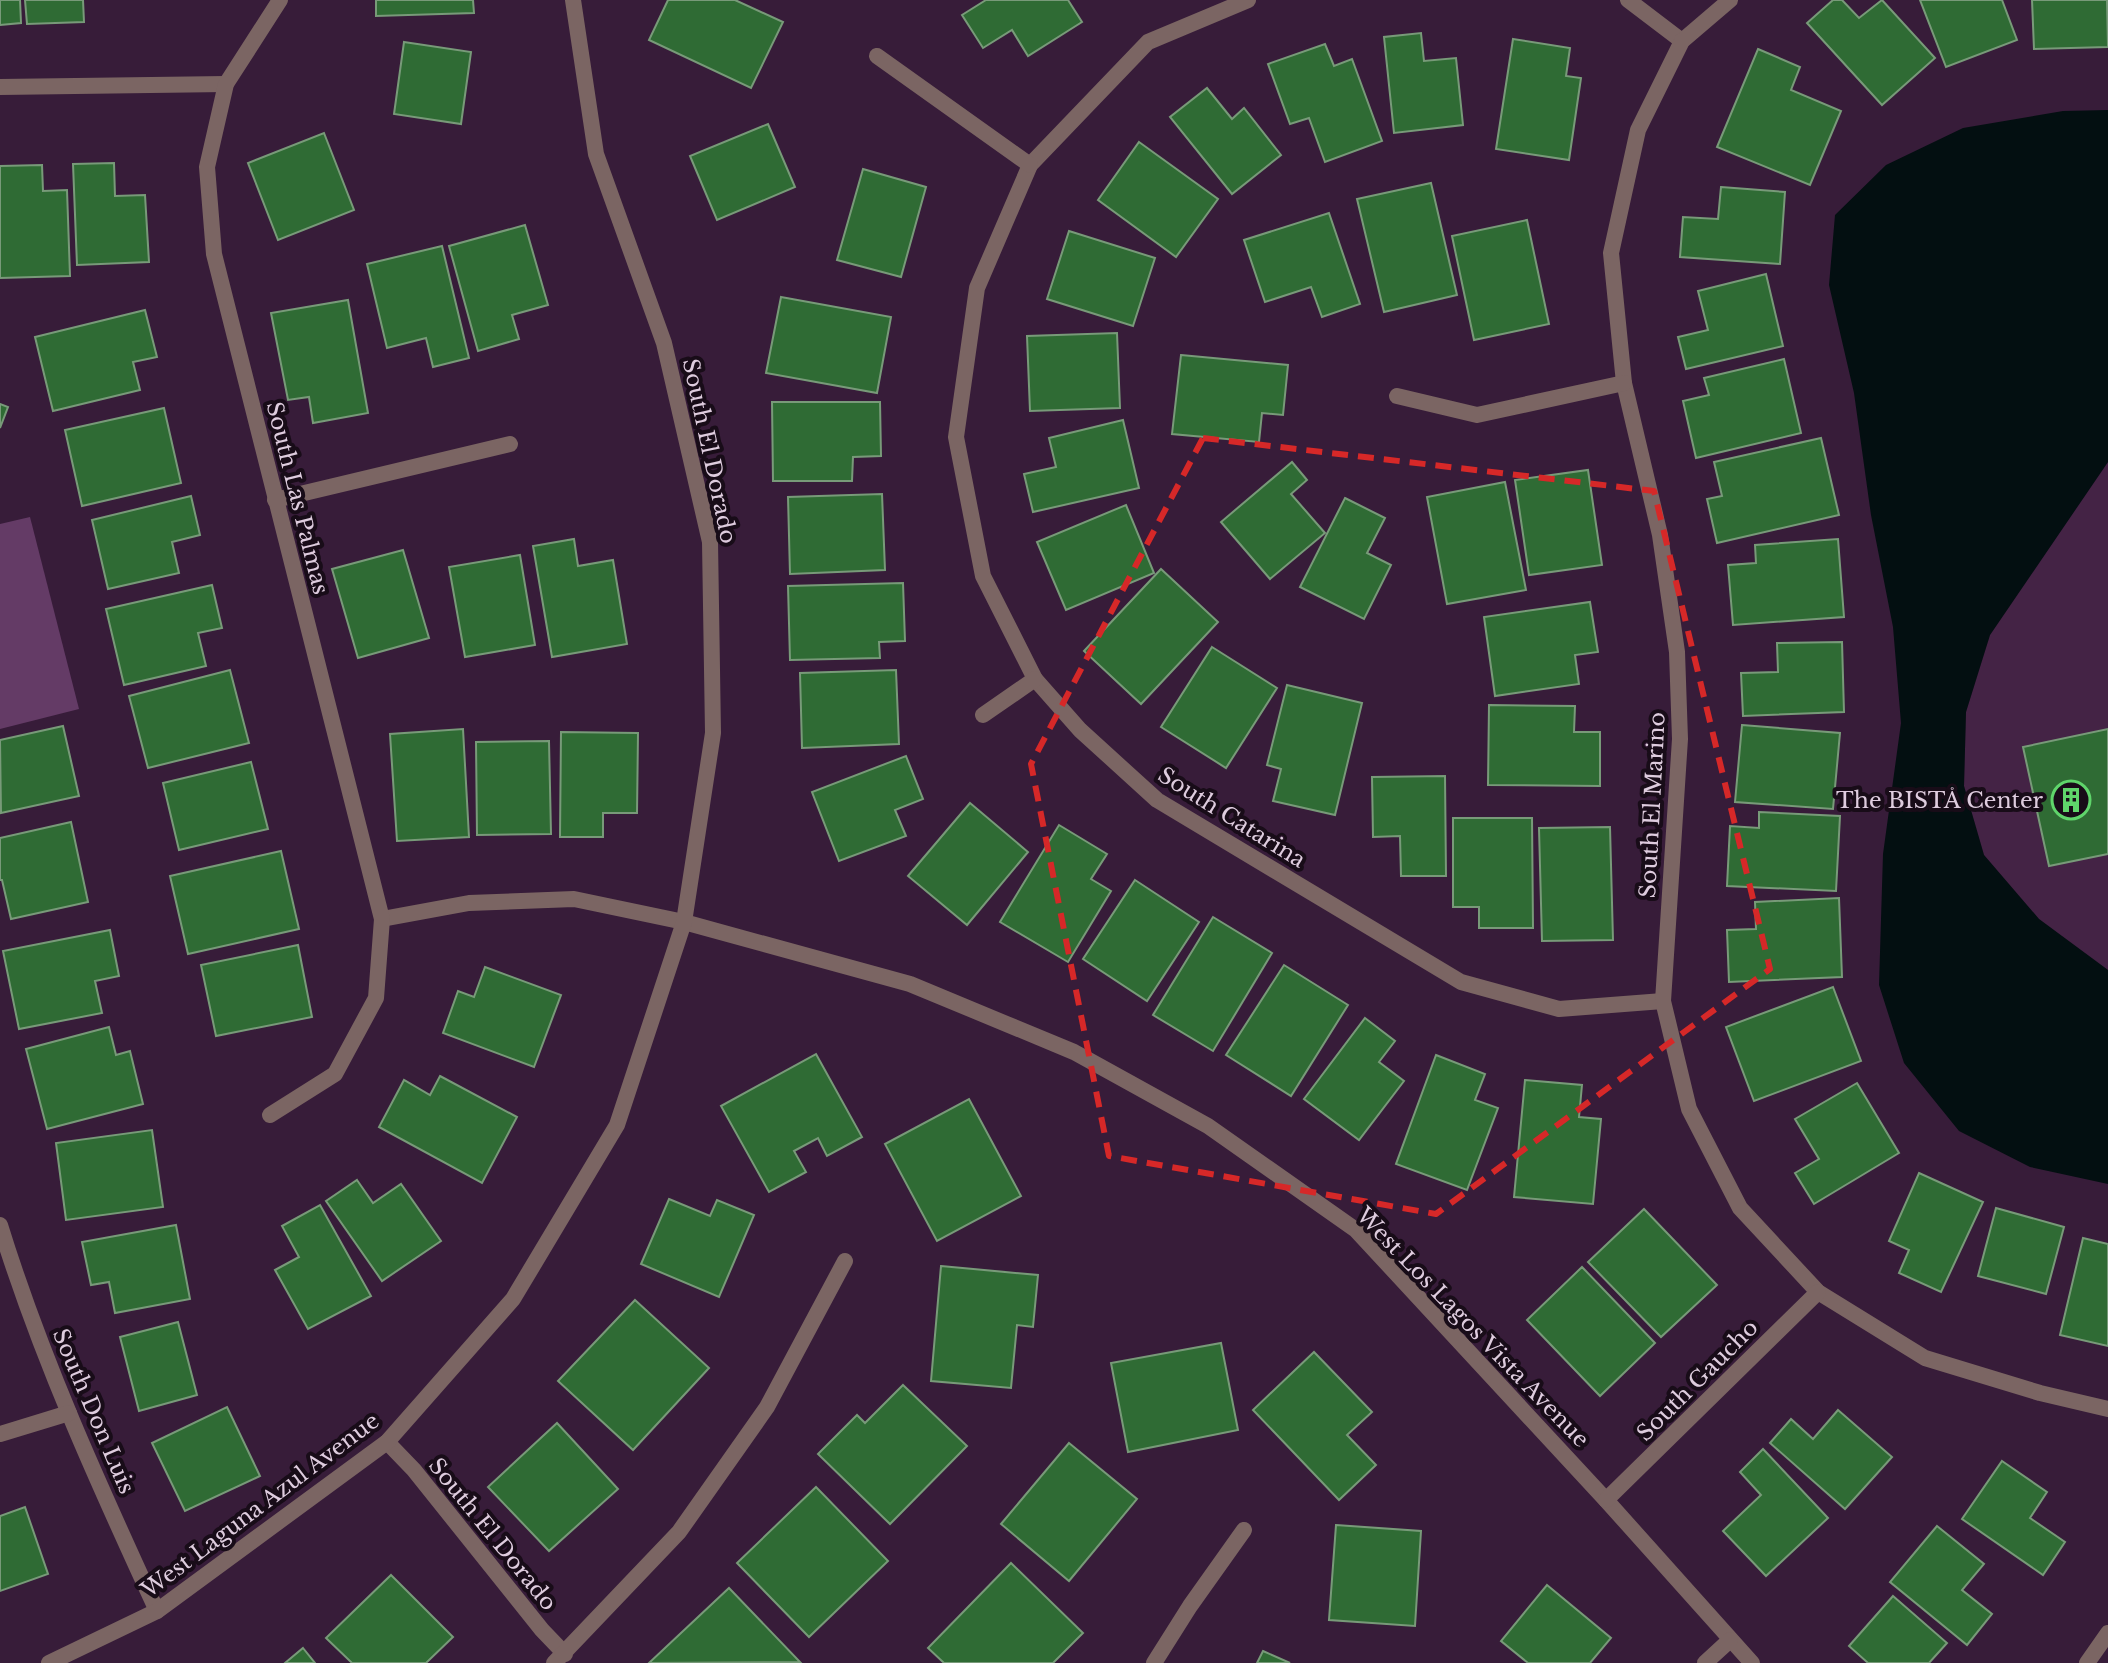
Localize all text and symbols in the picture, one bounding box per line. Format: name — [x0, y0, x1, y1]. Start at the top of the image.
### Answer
street label: South El Dorado — [677, 356, 742, 546]
street label: South Las Palmas — [261, 399, 335, 597]
street label: South El Marino — [1634, 711, 1671, 899]
street label: South Catarina — [1153, 761, 1311, 874]
building icon: The BISTÅ Center — [2050, 779, 2092, 821]
place label: The BISTÅ Center — [1836, 787, 2043, 814]
street label: West Los Lagos Vista Avenue — [1350, 1201, 1595, 1453]
street label: South Gaucho — [1631, 1314, 1764, 1447]
street label: South Don Luis — [47, 1325, 140, 1498]
street label: West Laguna Azul Avenue — [135, 1407, 384, 1604]
street label: South El Dorado — [423, 1453, 562, 1616]

